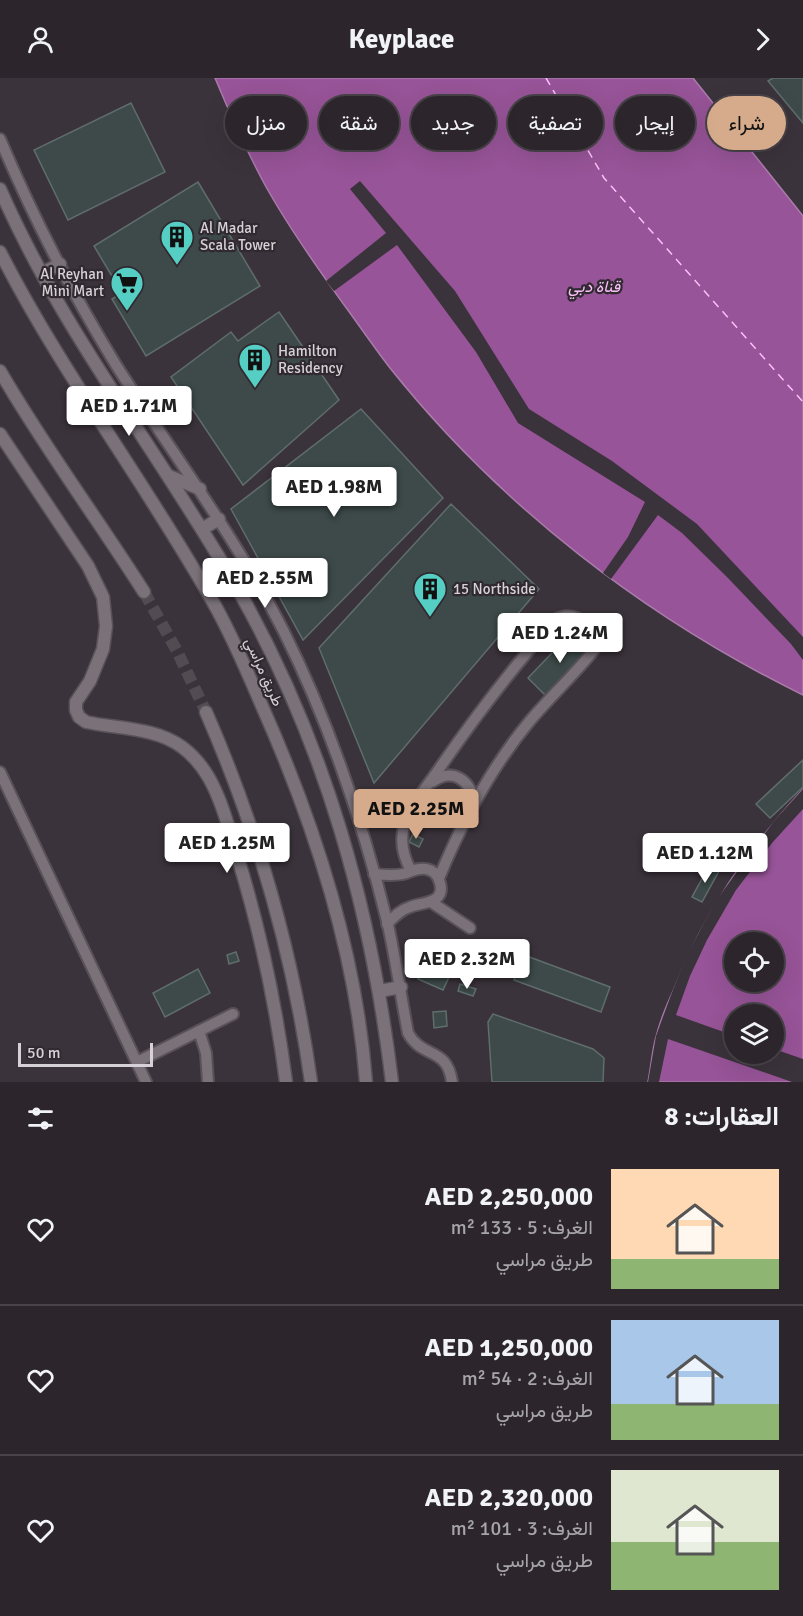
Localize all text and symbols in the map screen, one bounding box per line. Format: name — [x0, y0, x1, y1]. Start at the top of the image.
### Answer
icon: person — [24, 23, 57, 56]
text: Keyplace — [349, 23, 454, 56]
icon: forward — [746, 23, 779, 56]
chip: منزل — [225, 96, 307, 150]
chip: شقة — [319, 96, 399, 150]
chip: جديد — [411, 96, 496, 150]
chip: تصفية — [508, 96, 603, 150]
chip: إيجار — [615, 96, 695, 150]
chip: شراء — [707, 96, 786, 150]
building icon: Al Madar Scala Tower — [159, 219, 195, 266]
place label: Al Madar Scala Tower — [200, 219, 276, 254]
place label: Al Reyhan Mini Mart — [40, 265, 104, 300]
supermarket icon: Al Reyhan Mini Mart — [109, 265, 145, 312]
water label: قناة دبي — [568, 277, 622, 300]
building icon: Hamilton Residency — [237, 342, 273, 389]
place label: Hamilton Residency — [278, 342, 343, 377]
pin: AED 1.71M — [60, 386, 198, 437]
text: AED 1.71M — [81, 393, 177, 418]
pin: AED 1.98M — [265, 467, 403, 518]
text: AED 1.98M — [286, 474, 382, 499]
pin: AED 2.55M — [196, 558, 334, 609]
text: AED 2.55M — [217, 565, 313, 590]
building icon: 15 Northside — [412, 571, 448, 618]
place label: 15 Northside — [453, 580, 536, 598]
pin: AED 1.24M — [491, 613, 629, 664]
text: AED 1.24M — [512, 620, 608, 645]
street label: طريق مراسي — [237, 635, 287, 711]
pin: AED 2.25M — [347, 789, 485, 840]
text: AED 2.25M — [368, 796, 464, 821]
pin: AED 1.25M — [158, 823, 296, 874]
text: AED 1.25M — [179, 830, 275, 855]
pin: AED 1.12M — [636, 833, 774, 884]
text: AED 1.12M — [657, 840, 753, 865]
map controls — [724, 932, 784, 1064]
button: locate — [724, 932, 784, 992]
pin: AED 2.32M — [398, 939, 536, 990]
text: AED 2.32M — [419, 946, 515, 971]
button: layers — [724, 1004, 784, 1064]
scale bar — [18, 1040, 153, 1067]
text: 50 m — [27, 1043, 61, 1063]
text: العقارات: 8 — [664, 1101, 779, 1133]
icon: filters — [24, 1102, 57, 1135]
text: AED 2,250,000 — [425, 1181, 593, 1213]
icon: home — [659, 1193, 731, 1265]
icon: heart — [24, 1213, 57, 1246]
text: الغرف: 5 · 133 m² — [451, 1215, 593, 1240]
text: طريق مراسي — [496, 1247, 593, 1272]
text: AED 1,250,000 — [425, 1332, 593, 1364]
icon: home — [659, 1344, 731, 1416]
icon: heart — [24, 1364, 57, 1397]
text: الغرف: 2 · 54 m² — [462, 1366, 593, 1391]
text: طريق مراسي — [496, 1398, 593, 1423]
text: AED 2,320,000 — [425, 1482, 593, 1514]
icon: home — [659, 1494, 731, 1566]
icon: heart — [24, 1514, 57, 1547]
text: الغرف: 3 · 101 m² — [451, 1516, 593, 1541]
text: طريق مراسي — [496, 1548, 593, 1573]

